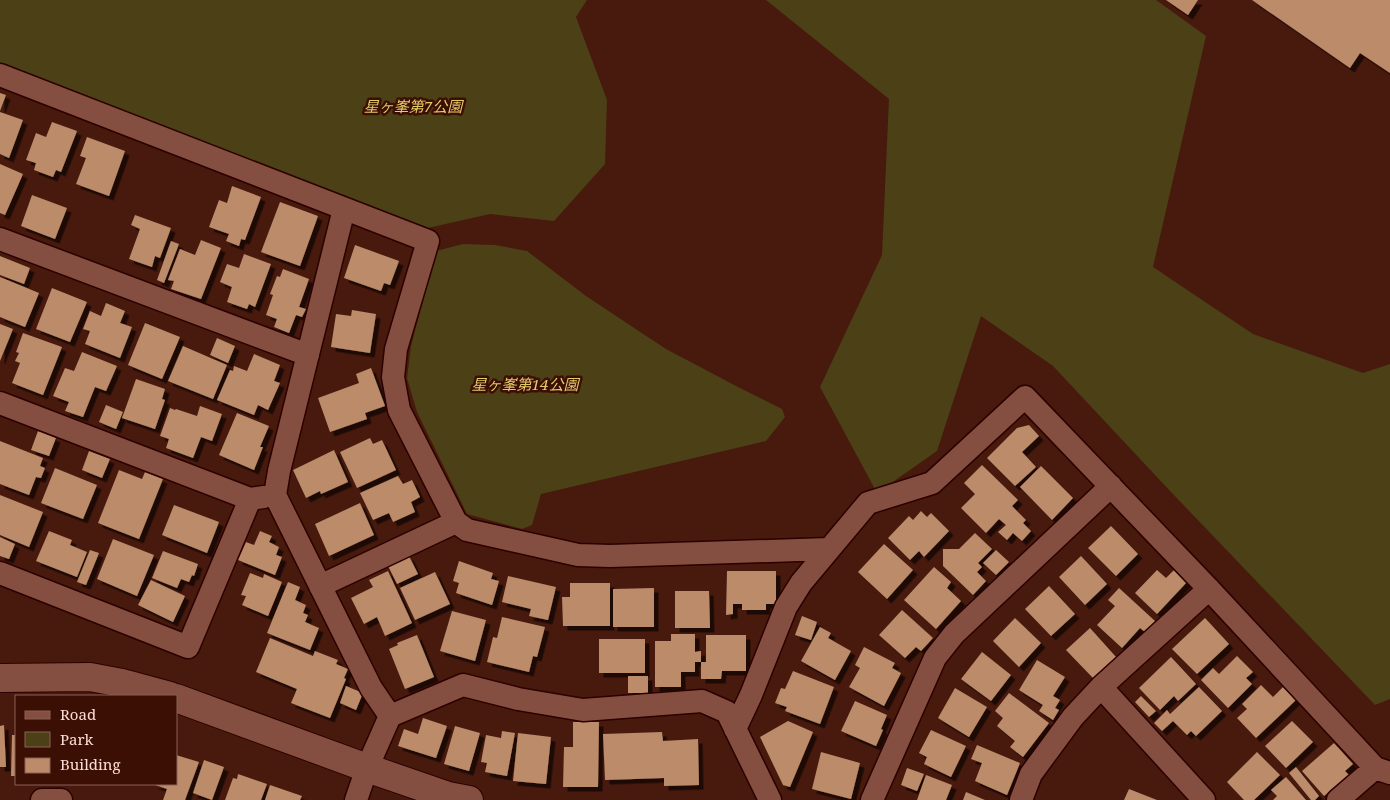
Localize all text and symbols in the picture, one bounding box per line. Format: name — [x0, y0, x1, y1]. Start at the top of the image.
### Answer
park label: 星ヶ峯第7公園 — [364, 96, 464, 116]
park label: 星ヶ峯第14公園 — [472, 374, 580, 394]
legend — [15, 695, 178, 785]
text: Road — [60, 704, 96, 724]
text: Park — [60, 729, 94, 749]
text: Building — [60, 754, 121, 774]

